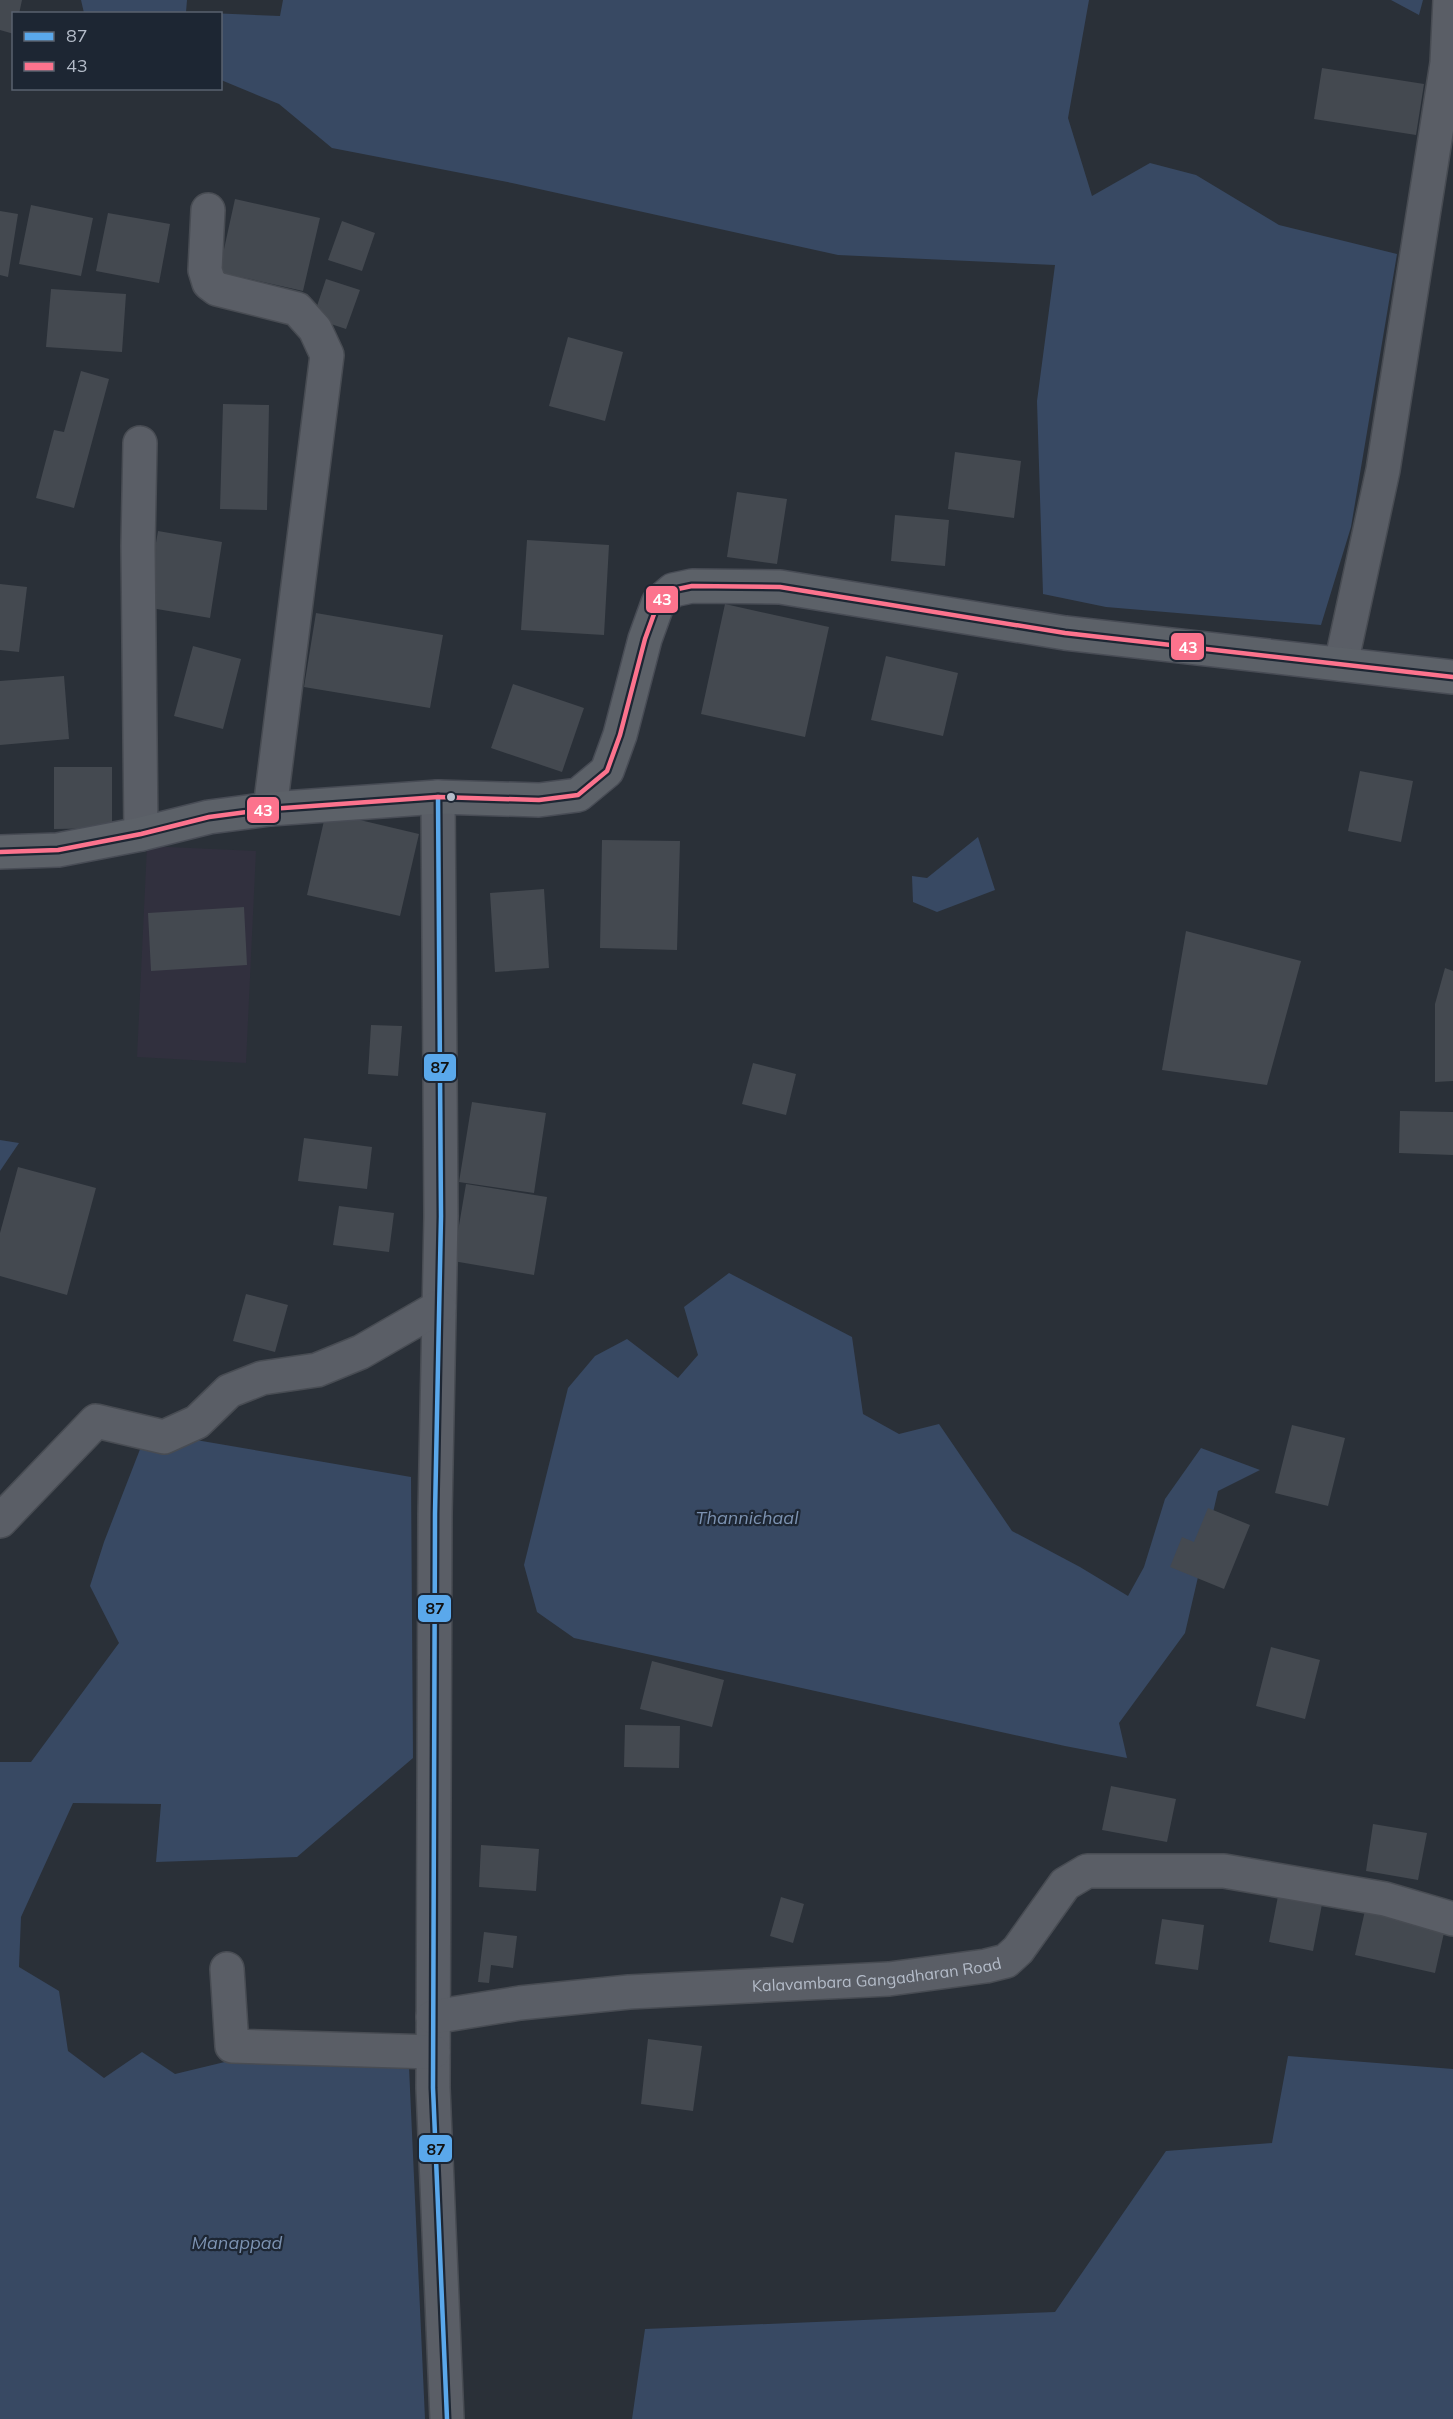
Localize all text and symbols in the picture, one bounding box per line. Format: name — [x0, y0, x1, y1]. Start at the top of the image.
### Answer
legend — [12, 12, 222, 90]
text: 87 — [66, 24, 88, 47]
text: 43 — [66, 54, 88, 77]
line badge: 43 — [645, 585, 679, 614]
text: 43 — [652, 589, 672, 609]
line badge: 43 — [1170, 632, 1205, 661]
text: 43 — [1178, 637, 1198, 657]
unlabelled marker — [445, 791, 457, 803]
line badge: 43 — [246, 796, 280, 824]
text: 43 — [253, 800, 273, 820]
line badge: 87 — [423, 1053, 457, 1082]
text: 87 — [430, 1057, 450, 1077]
water label: Thannichaal — [696, 1506, 799, 1529]
line badge: 87 — [417, 1594, 452, 1623]
text: 87 — [425, 1598, 445, 1618]
street label: Kalavambara Gangadharan Road — [751, 1953, 1003, 1996]
line badge: 87 — [418, 2134, 453, 2163]
text: 87 — [426, 2139, 446, 2159]
water label: Manappad — [192, 2231, 283, 2254]

